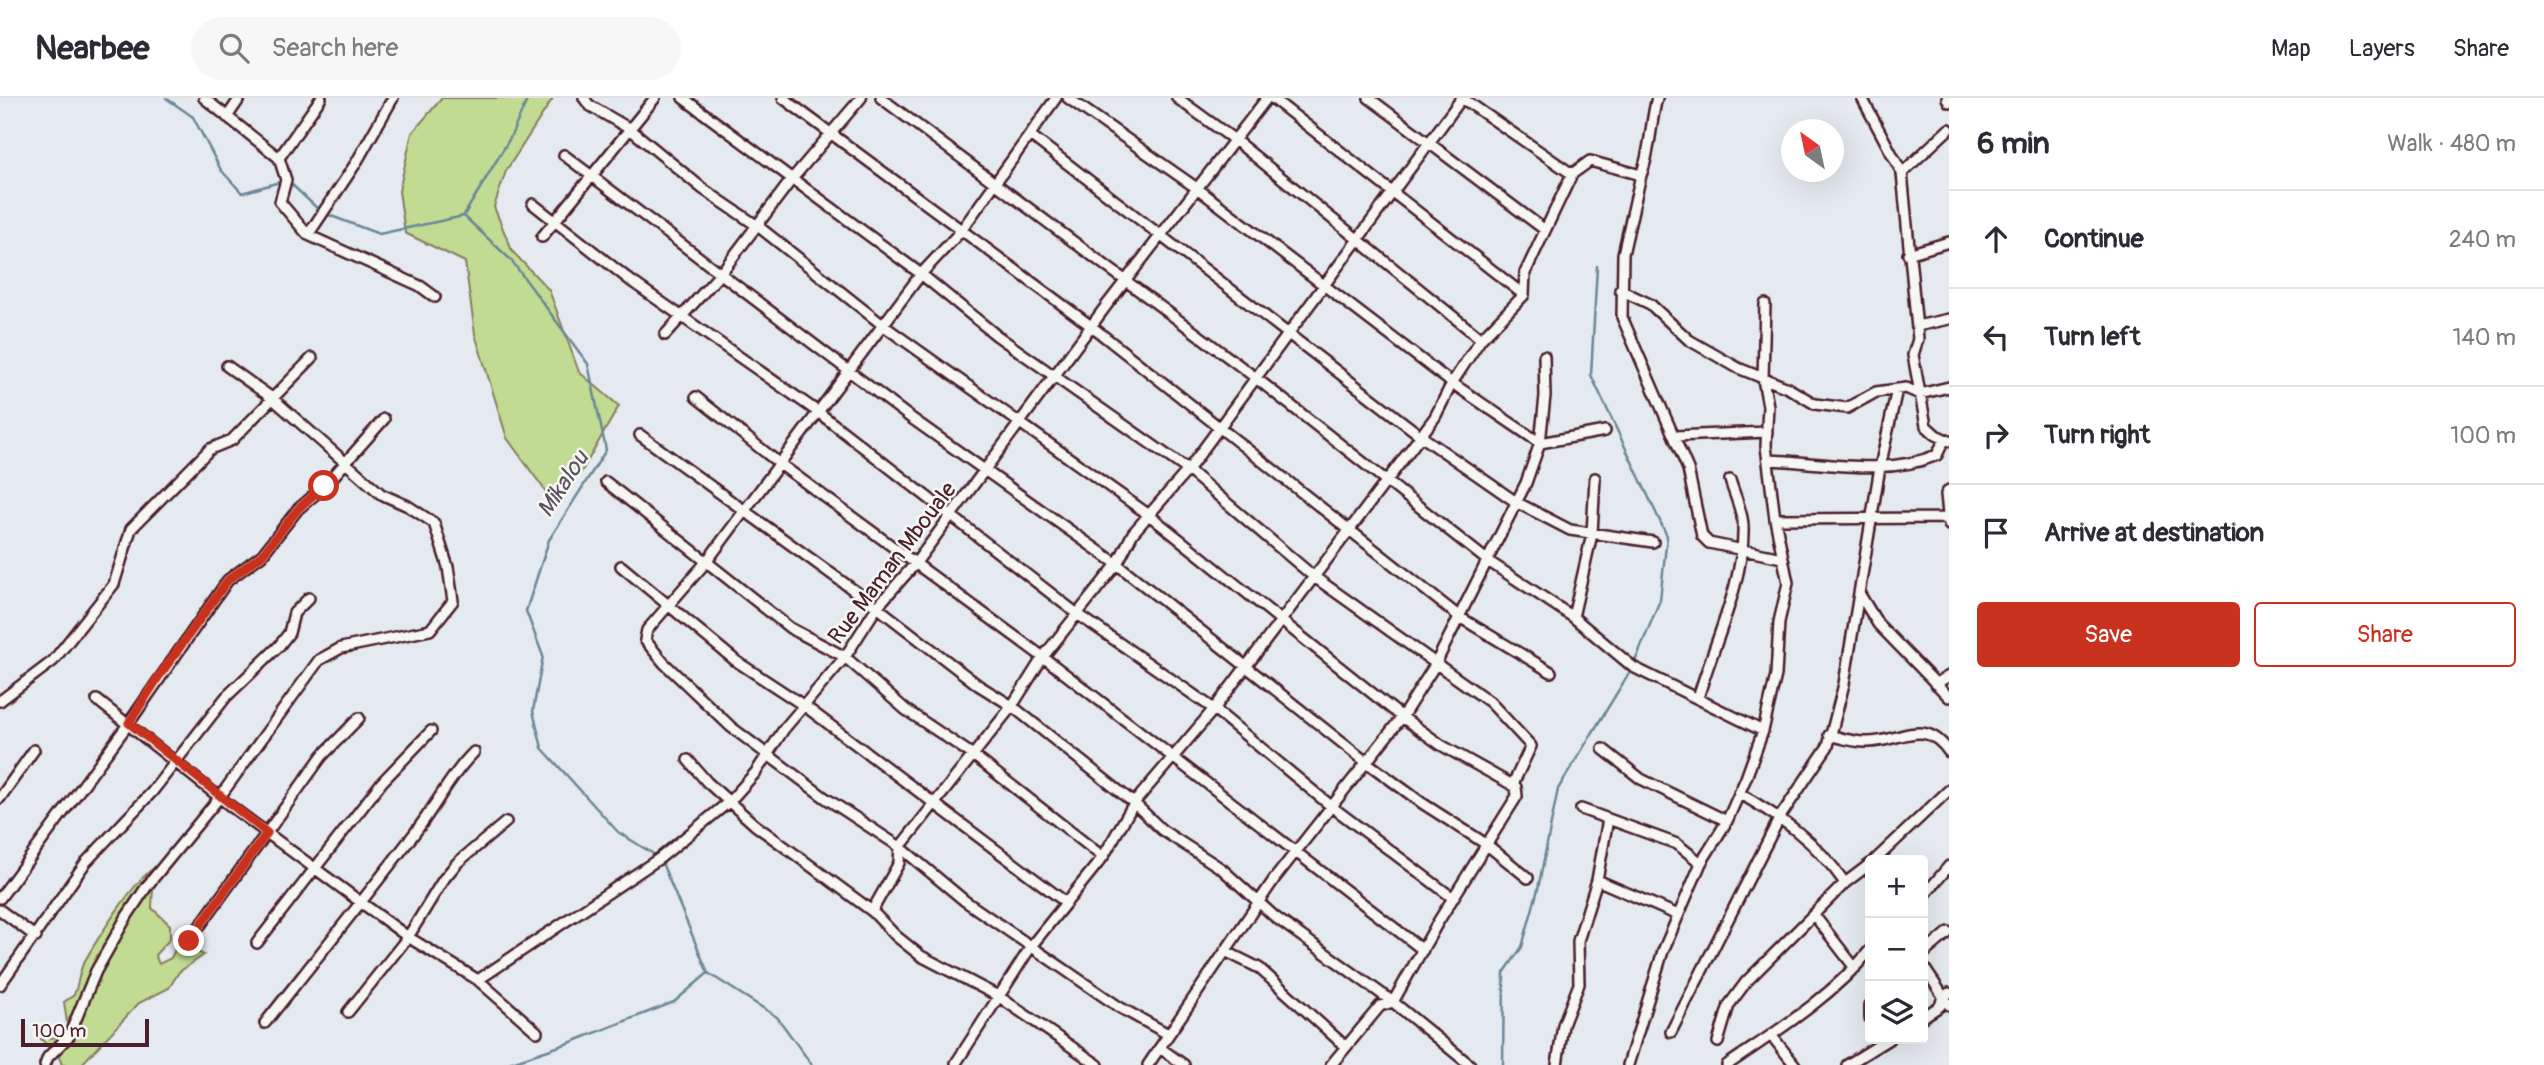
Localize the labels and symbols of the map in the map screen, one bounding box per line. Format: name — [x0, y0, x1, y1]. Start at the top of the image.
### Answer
north arrow — [1781, 119, 1844, 182]
water label: Mikalou — [531, 444, 596, 523]
route start — [308, 470, 339, 501]
street label: Rue Maman Mbouale — [821, 475, 963, 650]
route end — [173, 925, 204, 956]
scale bar — [21, 1016, 149, 1048]

